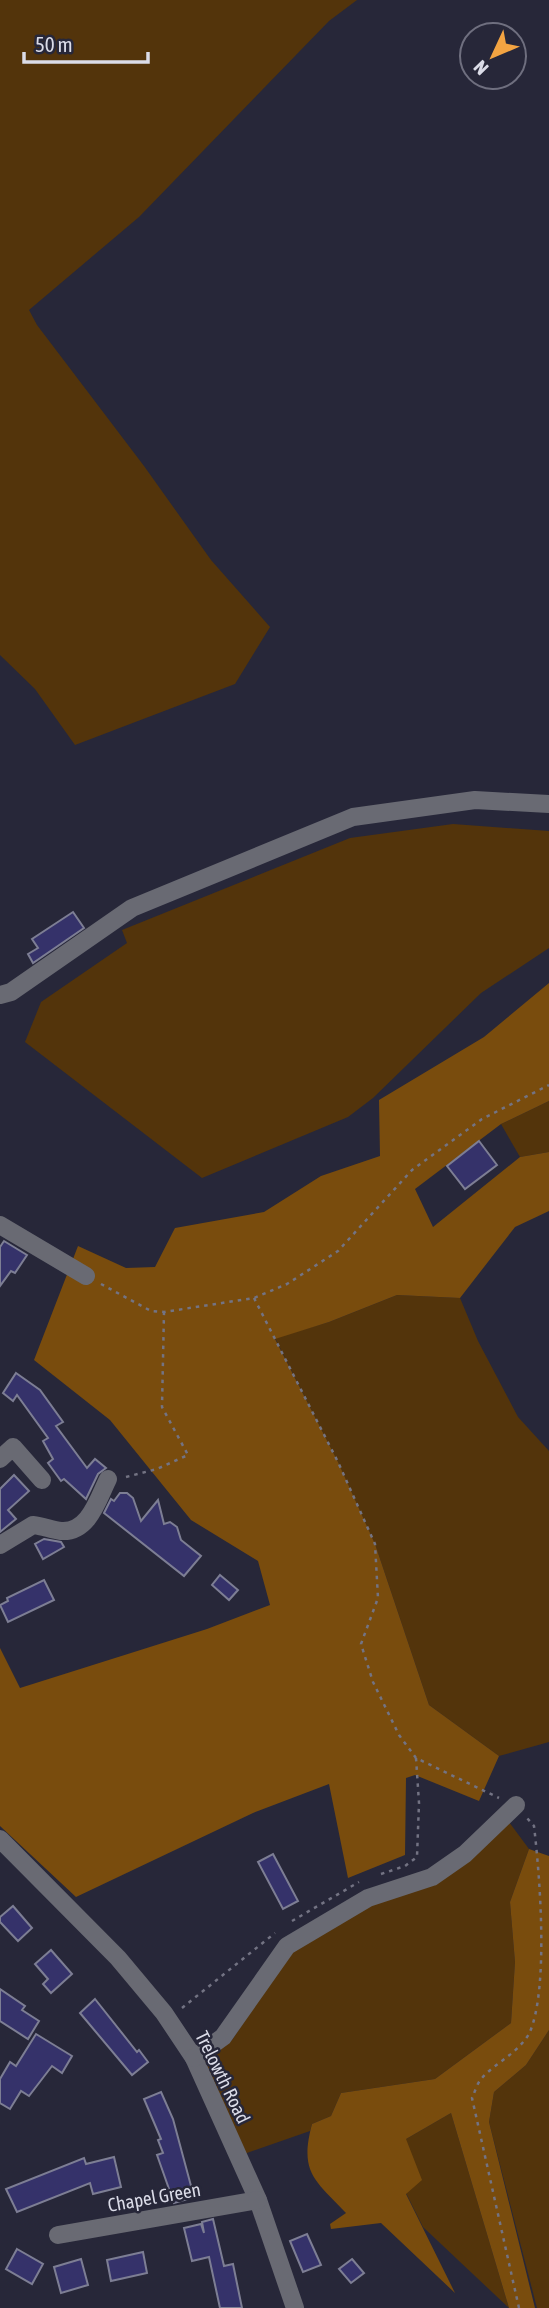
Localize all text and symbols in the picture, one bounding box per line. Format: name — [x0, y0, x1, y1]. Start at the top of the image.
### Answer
scale bar — [24, 21, 149, 65]
north arrow — [458, 21, 528, 91]
text: 50 m — [35, 32, 73, 56]
text: N — [469, 56, 493, 79]
street label: Trelowth Road — [191, 2027, 255, 2127]
street label: Chapel Green — [106, 2178, 202, 2216]

